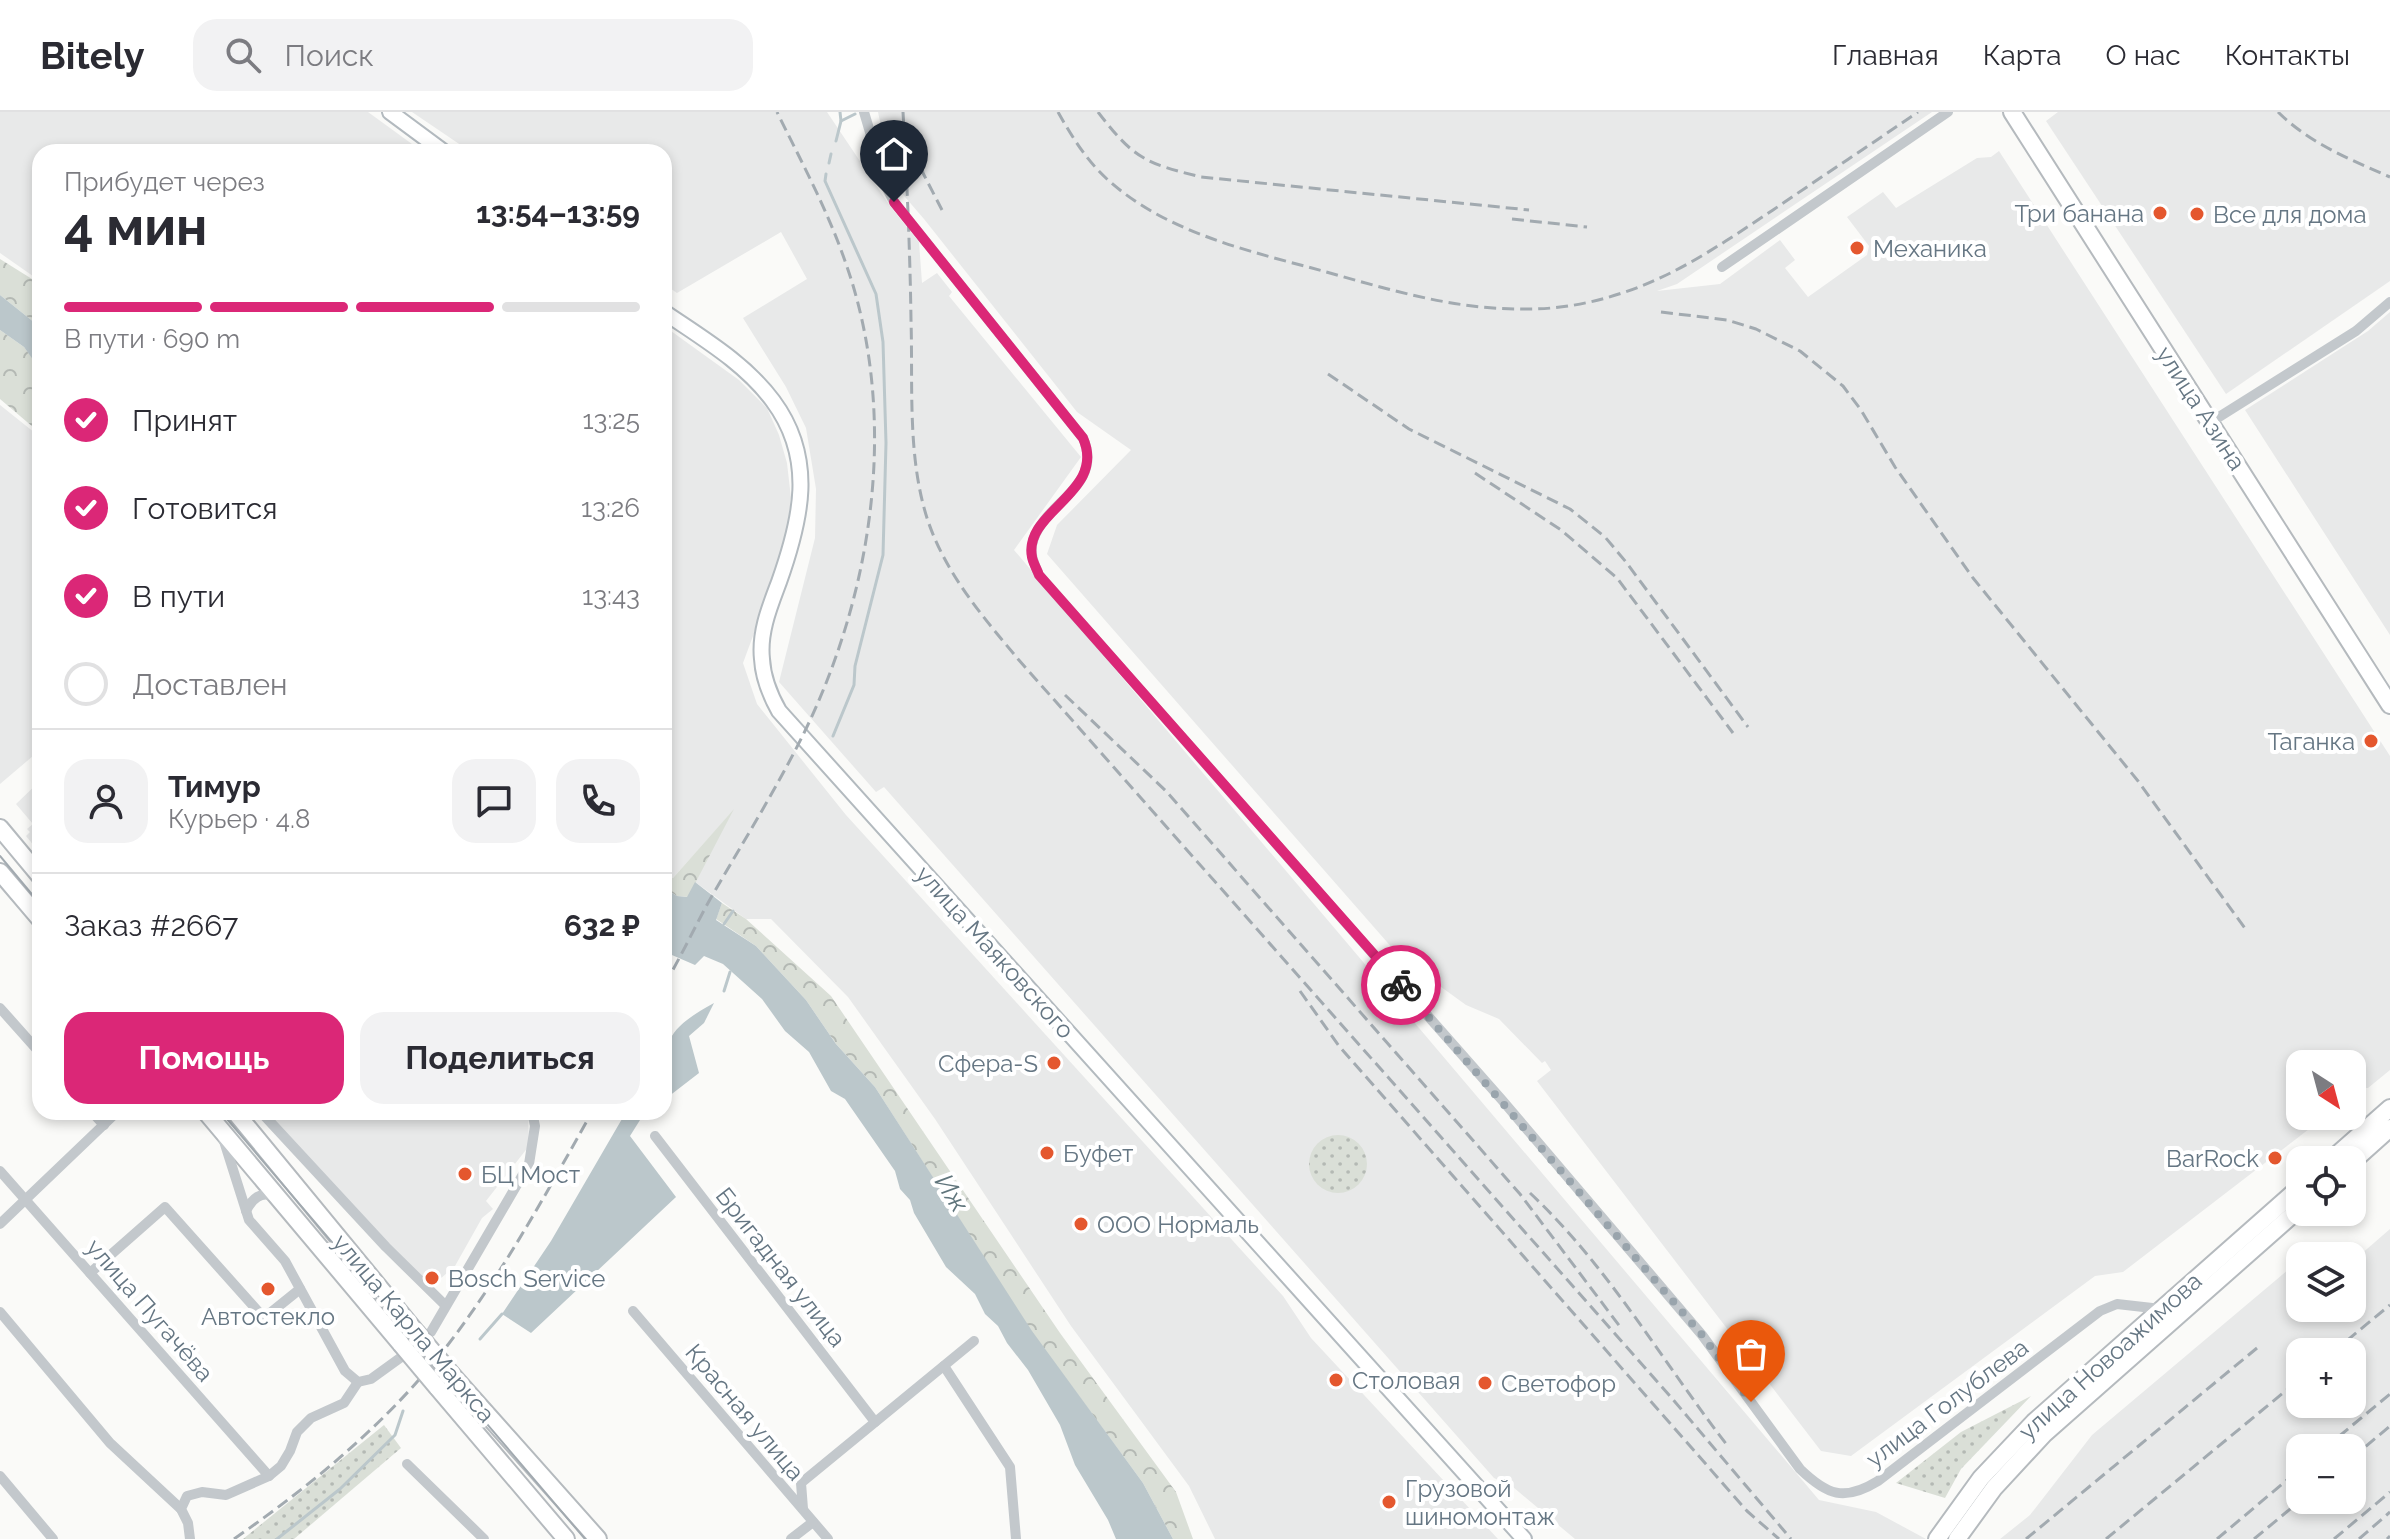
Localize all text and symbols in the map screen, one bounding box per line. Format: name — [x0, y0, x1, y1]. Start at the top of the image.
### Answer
search box — [193, 19, 753, 91]
text: Bitely — [40, 33, 145, 78]
icon: search — [221, 33, 265, 77]
text: Поиск — [285, 38, 374, 73]
text: Главная — [1832, 39, 1939, 72]
text: Карта — [1983, 39, 2062, 72]
text: О нас — [2106, 39, 2181, 72]
text: Контакты — [2225, 39, 2350, 72]
pin — [860, 120, 928, 202]
icon: home — [872, 132, 916, 176]
text: Прибудет через — [64, 167, 265, 197]
text: 13:54–13:59 — [476, 195, 640, 230]
text: 4 мин — [64, 196, 207, 257]
place label: Три банана — [2015, 199, 2144, 228]
place label: Все для дома — [2213, 200, 2366, 229]
marker: Три банана — [2151, 204, 2169, 222]
marker: Все для дома — [2188, 205, 2206, 223]
place label: Механика — [1873, 234, 1987, 263]
marker: Механика — [1848, 239, 1866, 257]
text: В пути · 690 m — [64, 324, 240, 354]
street label: улица Азина — [2150, 341, 2252, 475]
icon: check — [64, 398, 108, 442]
text: Принят — [132, 403, 237, 438]
text: 13:25 — [582, 405, 640, 435]
icon: check — [64, 486, 108, 530]
text: Готовится — [132, 491, 278, 526]
text: 13:26 — [581, 493, 640, 523]
icon: check — [64, 574, 108, 618]
text: В пути — [132, 579, 225, 614]
text: 13:43 — [582, 581, 640, 611]
text: Доставлен — [132, 667, 288, 702]
place label: Таганка — [2267, 727, 2355, 756]
marker: Таганка — [2362, 732, 2380, 750]
button: person — [64, 759, 148, 843]
button: chat — [452, 759, 536, 843]
button: phone — [556, 759, 640, 843]
text: Тимур — [168, 769, 261, 804]
text: Курьер · 4.8 — [168, 804, 310, 834]
street label: улица Маяковского — [910, 860, 1080, 1044]
text: Заказ #2667 — [64, 908, 238, 943]
text: 632 ₽ — [564, 908, 640, 943]
courier — [1361, 945, 1441, 1025]
icon: bike — [1379, 963, 1423, 1007]
button: Помощь — [64, 1012, 344, 1104]
button: Поделиться — [360, 1012, 640, 1104]
place label: Сфера-S — [938, 1049, 1038, 1078]
north arrow — [2286, 1050, 2366, 1130]
map controls — [2286, 1050, 2366, 1514]
marker: Сфера-S — [1045, 1054, 1063, 1072]
place label: Буфет — [1063, 1139, 1134, 1168]
marker: Буфет — [1038, 1144, 1056, 1162]
place label: BarRock — [2166, 1144, 2259, 1173]
button: locate — [2286, 1146, 2366, 1226]
marker: BarRock — [2266, 1149, 2284, 1167]
place label: БЦ Мост — [481, 1160, 581, 1189]
marker: БЦ Мост — [456, 1165, 474, 1183]
water label: Иж — [929, 1169, 975, 1217]
street label: Бригадная улица — [710, 1182, 852, 1352]
place label: ООО Нормаль — [1097, 1210, 1259, 1239]
marker: ООО Нормаль — [1072, 1215, 1090, 1233]
street label: улица Карла Маркса — [327, 1228, 501, 1428]
street label: улица Пугачёва — [80, 1233, 220, 1387]
button: layers — [2286, 1242, 2366, 1322]
place label: Bosch Service — [448, 1264, 605, 1293]
street label: улица Новоажимова — [2013, 1266, 2207, 1446]
marker: Bosch Service — [423, 1269, 441, 1287]
marker: Автостекло — [259, 1280, 277, 1298]
place label: Автостекло — [201, 1302, 335, 1331]
pin — [1717, 1320, 1785, 1402]
icon: bag — [1729, 1332, 1773, 1376]
street label: улица Голублева — [1860, 1333, 2034, 1473]
street label: Красная улица — [680, 1338, 810, 1486]
button: + — [2286, 1338, 2366, 1418]
place label: Столовая — [1352, 1366, 1460, 1395]
place label: Светофор — [1501, 1369, 1616, 1398]
marker: Столовая — [1327, 1371, 1345, 1389]
marker: Светофор — [1476, 1374, 1494, 1392]
button: − — [2286, 1434, 2366, 1514]
place label: Грузовой шиномонтаж — [1405, 1474, 1555, 1531]
marker: Грузовой шиномонтаж — [1380, 1493, 1398, 1511]

